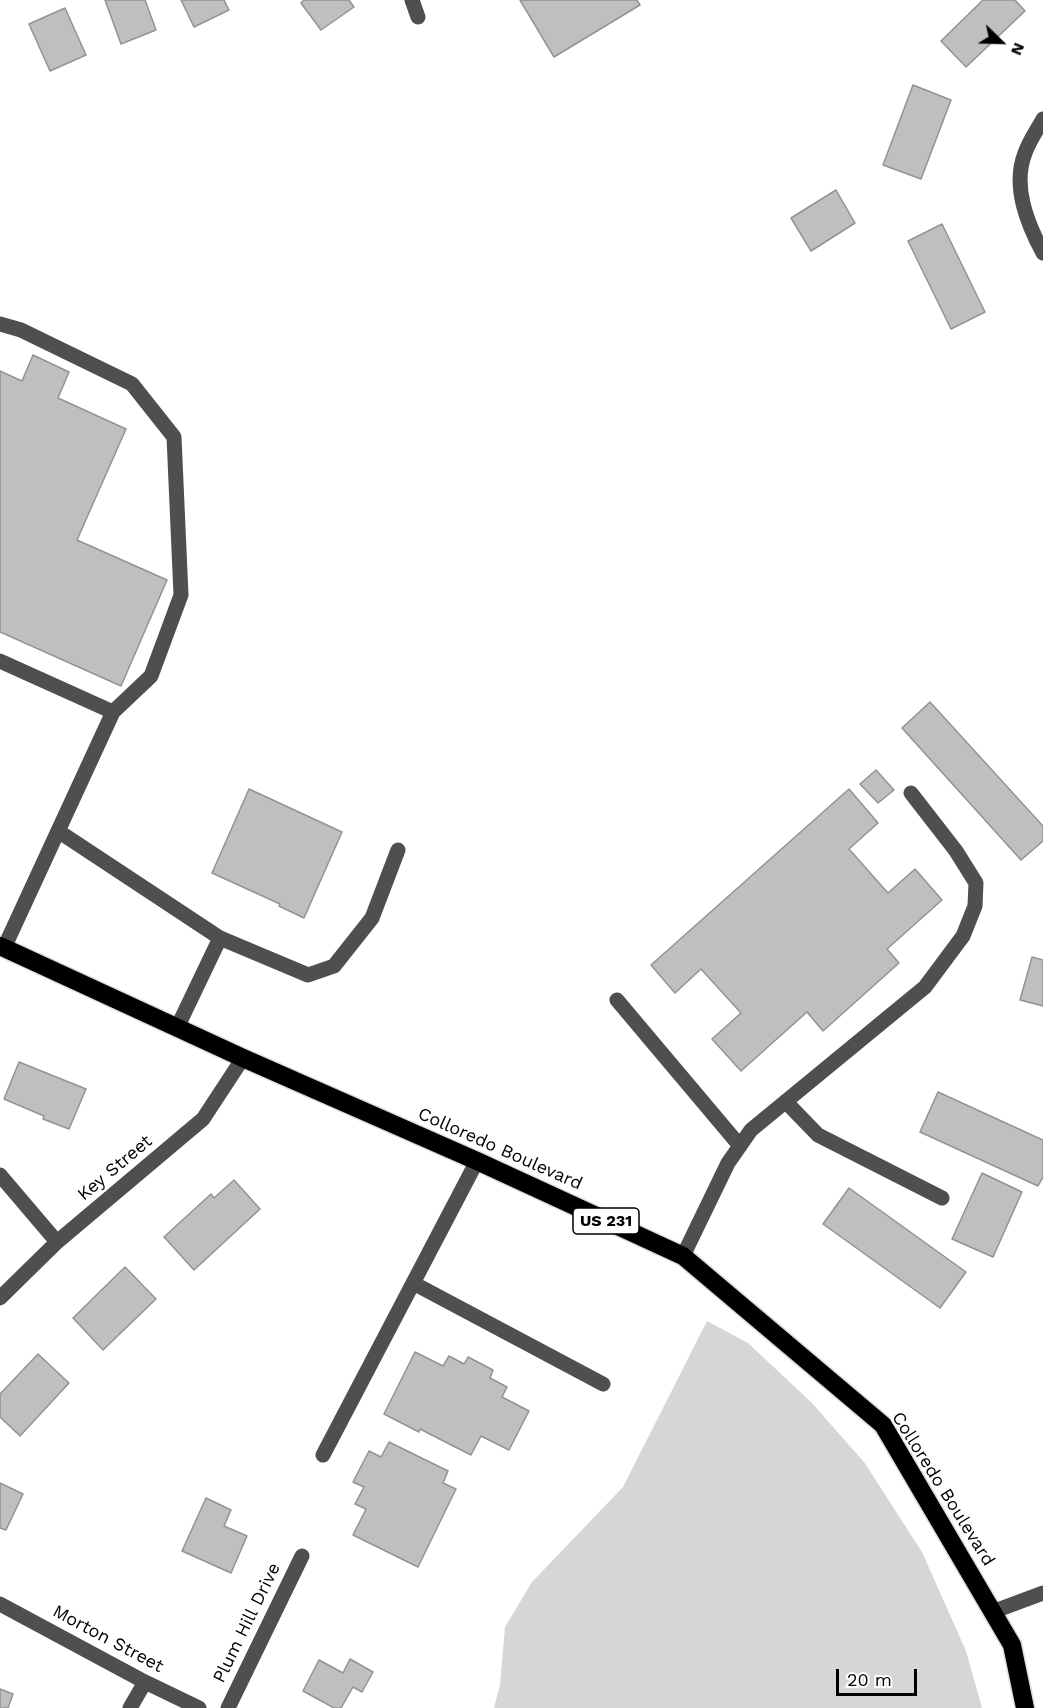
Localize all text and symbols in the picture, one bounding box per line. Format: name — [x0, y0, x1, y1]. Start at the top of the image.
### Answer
north arrow — [971, 12, 1031, 72]
text: N — [1007, 40, 1029, 58]
street label: Colloredo Boulevard — [414, 1103, 586, 1195]
street label: Key Street — [73, 1131, 157, 1205]
road number: US 231 — [573, 1208, 639, 1234]
street label: Colloredo Boulevard — [887, 1408, 999, 1570]
street label: Plum Hill Drive — [209, 1559, 285, 1687]
street label: Morton Street — [49, 1601, 167, 1677]
scale bar — [839, 1657, 920, 1695]
text: 20 m — [847, 1669, 892, 1690]

